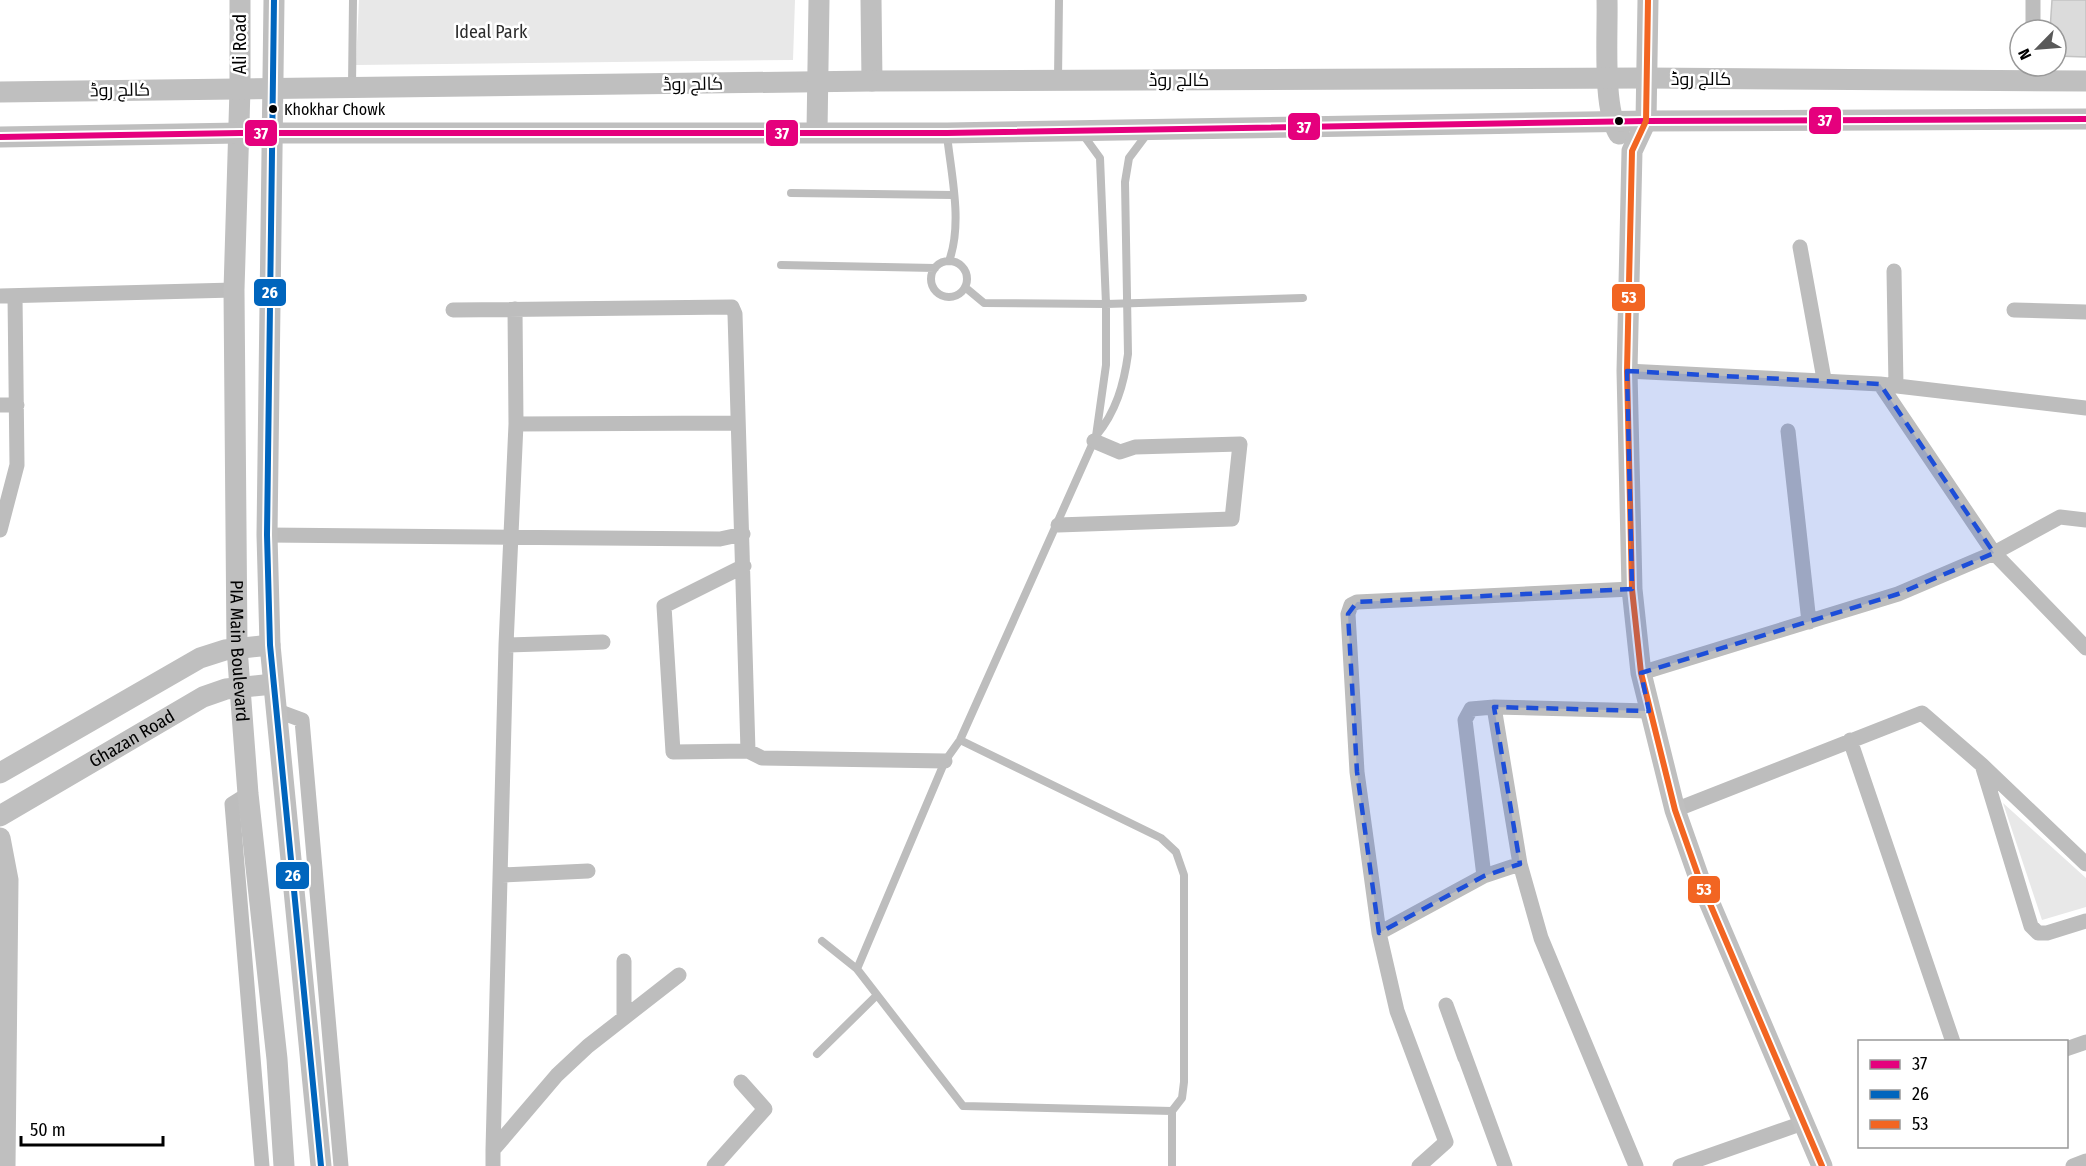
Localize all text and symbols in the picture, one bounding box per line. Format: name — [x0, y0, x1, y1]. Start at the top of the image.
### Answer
street label: Ali Road — [229, 14, 251, 74]
north arrow — [2008, 18, 2068, 78]
park label: Ideal Park — [455, 21, 528, 43]
text: N — [2014, 46, 2035, 62]
street label: کالج روڈ — [1671, 68, 1731, 91]
street label: کالج روڈ — [1149, 69, 1209, 92]
street label: کالج روڈ — [663, 72, 723, 97]
street label: کالج روڈ — [90, 78, 150, 103]
place label: Khokhar Chowk — [284, 100, 386, 119]
marker: Khokhar Chowk — [267, 103, 279, 115]
line badge: 37 — [1808, 106, 1842, 135]
text: 37 — [1817, 111, 1832, 130]
line badge: 37 — [1287, 112, 1321, 141]
unlabelled marker — [1613, 115, 1625, 127]
text: 37 — [1296, 118, 1311, 137]
line badge: 37 — [244, 119, 278, 147]
line badge: 37 — [765, 119, 799, 147]
text: 37 — [253, 124, 268, 143]
text: 37 — [774, 124, 789, 143]
line badge: 26 — [253, 278, 287, 307]
text: 26 — [261, 283, 278, 302]
line badge: 53 — [1611, 283, 1646, 312]
text: 53 — [1621, 288, 1637, 307]
street label: PIA Main Boulevard — [225, 580, 254, 723]
street label: Ghazan Road — [85, 705, 179, 772]
line badge: 26 — [275, 861, 310, 890]
text: 26 — [284, 866, 301, 885]
line badge: 53 — [1687, 875, 1721, 904]
text: 53 — [1696, 880, 1712, 899]
legend — [1858, 1040, 2068, 1148]
text: 37 — [1912, 1053, 1927, 1075]
text: 26 — [1912, 1083, 1929, 1105]
scale bar — [21, 1109, 164, 1147]
text: 53 — [1912, 1113, 1928, 1135]
text: 50 m — [30, 1119, 66, 1141]

